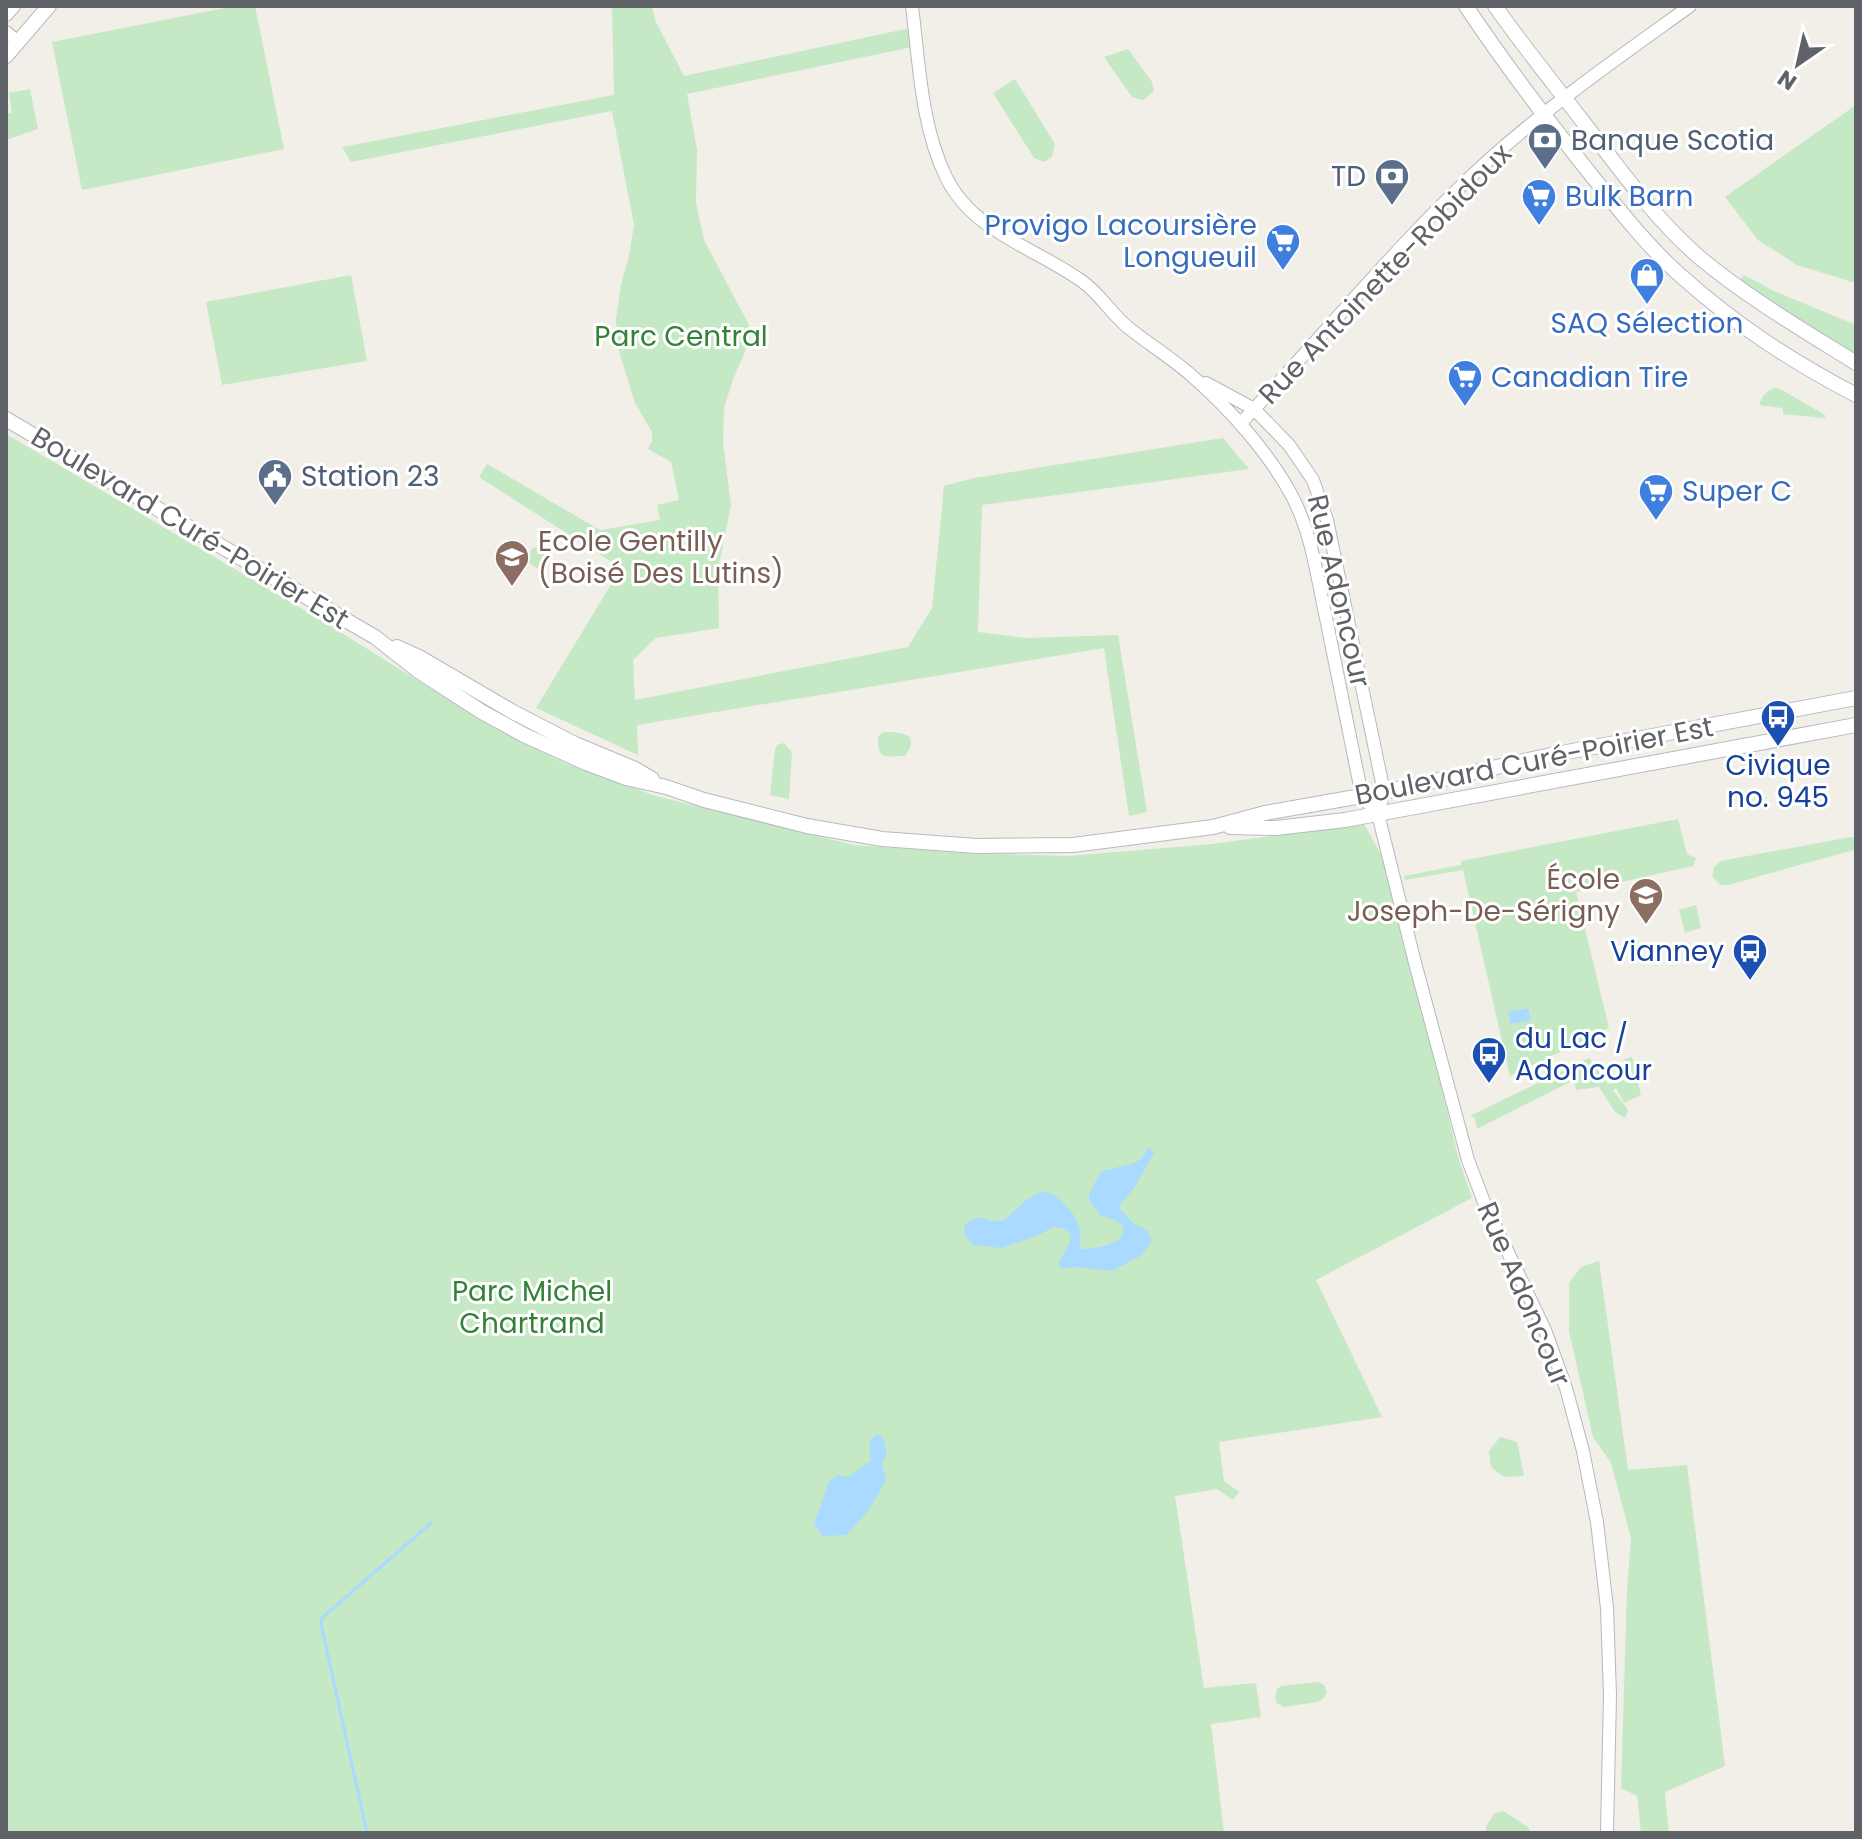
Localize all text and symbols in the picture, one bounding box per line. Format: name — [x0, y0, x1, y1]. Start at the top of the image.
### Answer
north arrow — [1758, 24, 1838, 104]
text: N — [1772, 63, 1803, 98]
bank icon: Banque Scotia — [1526, 121, 1564, 171]
place label: Banque Scotia — [1571, 121, 1774, 160]
street label: Rue Antoinette-Robidoux — [1250, 135, 1521, 413]
place label: TD — [1331, 157, 1366, 196]
bank icon: TD — [1373, 157, 1411, 207]
supermarket icon: Bulk Barn — [1520, 177, 1558, 227]
place label: Bulk Barn — [1565, 177, 1693, 216]
place label: Provigo Lacoursière Longueuil — [985, 206, 1257, 277]
supermarket icon: Provigo Lacoursière Longueuil — [1264, 222, 1302, 272]
shop icon: SAQ Sélection — [1628, 256, 1666, 306]
place label: SAQ Sélection — [1551, 304, 1743, 343]
park label: Parc Central — [594, 317, 768, 356]
supermarket icon: Canadian Tire — [1446, 358, 1484, 408]
place label: Canadian Tire — [1491, 358, 1688, 397]
street label: Boulevard Curé-Poirier Est — [24, 417, 356, 639]
public building icon: Station 23 — [256, 457, 294, 507]
place label: Station 23 — [301, 457, 440, 496]
supermarket icon: Super C — [1637, 472, 1675, 522]
place label: Super C — [1682, 472, 1792, 511]
street label: Rue Adoncour — [1298, 491, 1380, 691]
place label: Ecole Gentilly (Boisé Des Lutins) — [538, 522, 784, 593]
school or university icon: Ecole Gentilly (Boisé Des Lutins) — [493, 538, 531, 588]
bus stop icon: Civique no. 945 — [1759, 698, 1797, 748]
street label: Boulevard Curé-Poirier Est — [1351, 707, 1717, 815]
place label: Civique no. 945 — [1725, 746, 1831, 817]
place label: École Joseph-De-Sérigny — [1347, 860, 1620, 931]
school or university icon: École Joseph-De-Sérigny — [1627, 876, 1665, 926]
place label: Vianney — [1610, 932, 1724, 971]
bus stop icon: Vianney — [1731, 932, 1769, 982]
place label: du Lac / Adoncour — [1515, 1019, 1652, 1090]
bus stop icon: du Lac / Adoncour — [1470, 1035, 1508, 1085]
street label: Rue Adoncour — [1468, 1196, 1580, 1392]
park label: Parc Michel Chartrand — [452, 1272, 612, 1343]

